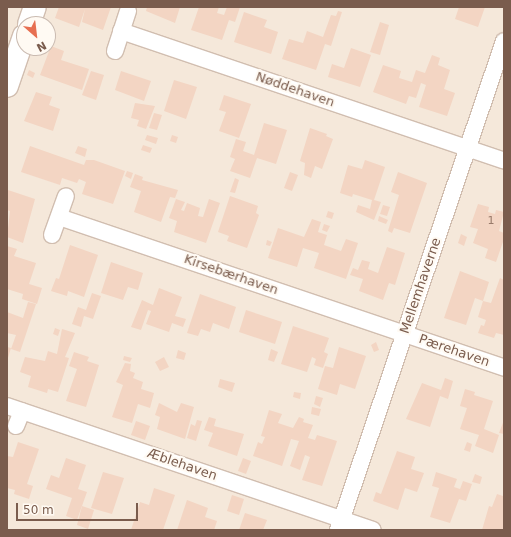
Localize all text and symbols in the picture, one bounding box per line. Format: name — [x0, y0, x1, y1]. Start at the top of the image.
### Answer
north arrow — [16, 16, 56, 56]
text: N — [34, 38, 49, 54]
street label: Nøddehaven — [254, 69, 336, 111]
house number: 1 — [488, 214, 494, 228]
street label: Mellemhaverne — [397, 236, 445, 336]
street label: Kirsebærhaven — [182, 252, 280, 298]
street label: Pærehaven — [417, 332, 491, 370]
street label: Æblehaven — [145, 446, 219, 484]
scale bar — [18, 495, 140, 521]
text: 50 m — [23, 503, 54, 517]

